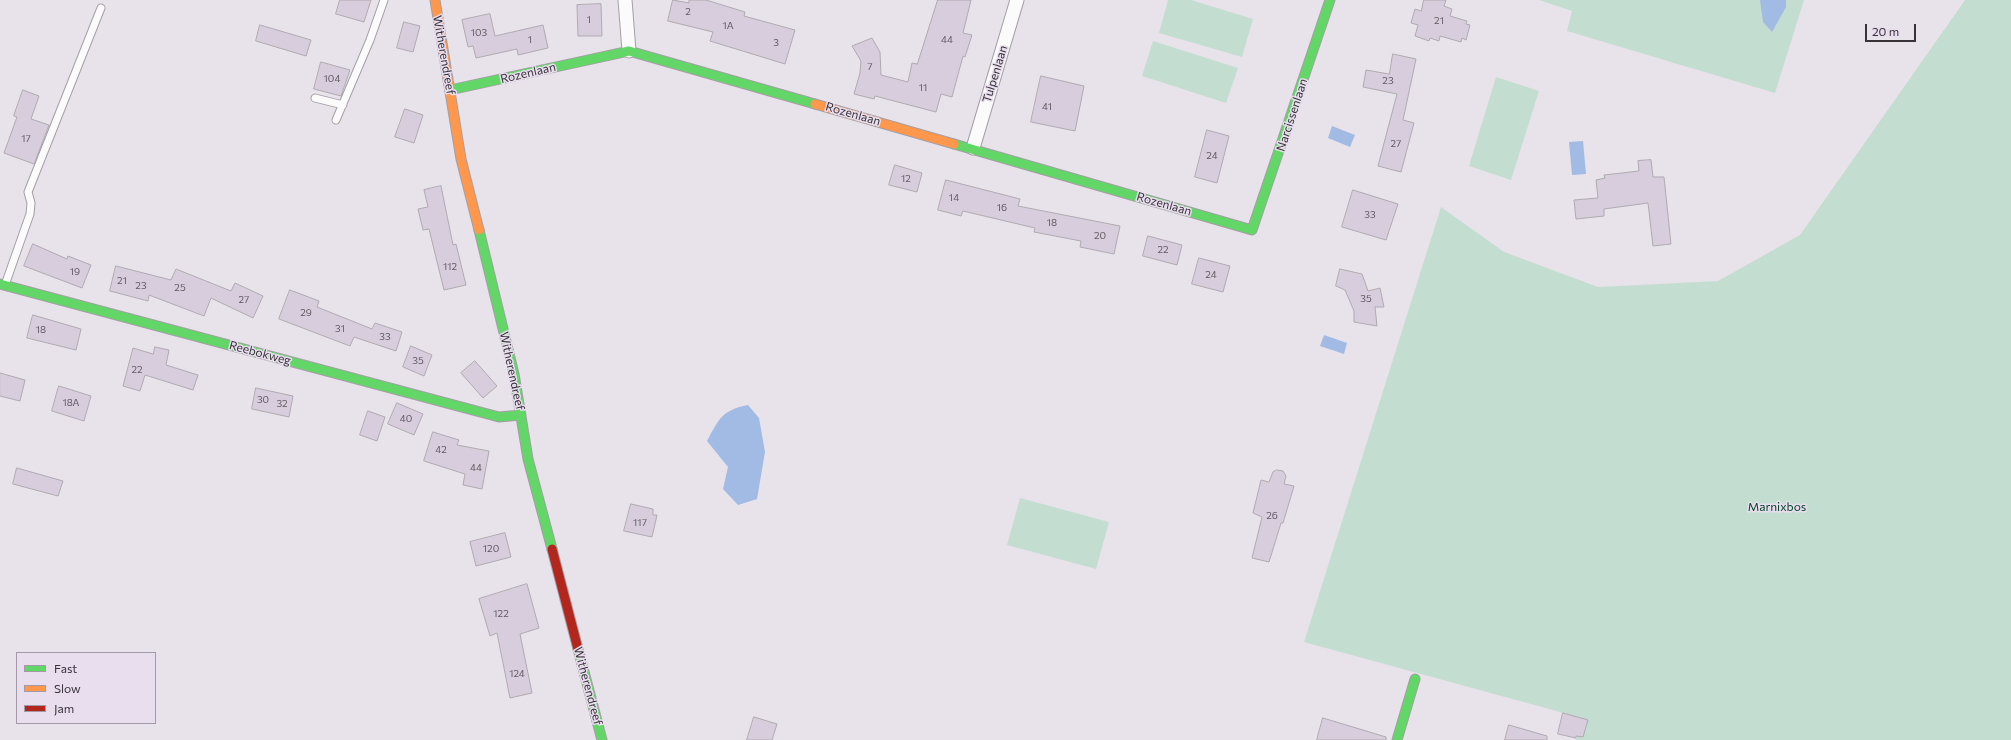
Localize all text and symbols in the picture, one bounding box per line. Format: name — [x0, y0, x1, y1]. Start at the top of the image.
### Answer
house number: 2 — [685, 6, 691, 18]
street label: Witherendreef — [430, 14, 458, 96]
house number: 1 — [587, 14, 591, 26]
house number: 21 — [1434, 15, 1444, 27]
scale bar — [1867, 16, 1918, 42]
house number: 1A — [722, 20, 734, 32]
text: 20 m — [1872, 24, 1899, 38]
house number: 103 — [471, 27, 487, 39]
house number: 1 — [528, 34, 532, 46]
house number: 44 — [941, 34, 953, 46]
house number: 3 — [773, 37, 779, 49]
street label: Tulpenlaan — [979, 44, 1011, 104]
street label: Rozenlaan — [499, 60, 557, 86]
house number: 7 — [867, 61, 873, 73]
house number: 104 — [324, 73, 340, 85]
house number: 23 — [1382, 75, 1394, 87]
street label: Narcissenlaan — [1273, 77, 1311, 153]
house number: 11 — [919, 82, 927, 94]
street label: Rozenlaan — [824, 99, 882, 129]
house number: 41 — [1042, 101, 1052, 113]
house number: 17 — [21, 133, 31, 145]
house number: 27 — [1391, 138, 1401, 150]
house number: 24 — [1206, 150, 1218, 162]
house number: 12 — [901, 173, 911, 185]
street label: Rozenlaan — [1135, 189, 1193, 219]
house number: 14 — [949, 192, 959, 204]
house number: 16 — [997, 202, 1007, 214]
house number: 33 — [1364, 209, 1376, 221]
house number: 18 — [1047, 217, 1057, 229]
house number: 20 — [1094, 230, 1106, 242]
house number: 22 — [1157, 244, 1169, 256]
house number: 112 — [443, 261, 457, 273]
house number: 19 — [70, 266, 80, 278]
house number: 24 — [1205, 269, 1217, 281]
house number: 21 — [117, 275, 127, 287]
house number: 23 — [135, 280, 147, 292]
house number: 25 — [174, 282, 186, 294]
house number: 35 — [1360, 293, 1372, 305]
house number: 27 — [239, 294, 249, 306]
house number: 29 — [300, 307, 312, 319]
house number: 31 — [335, 323, 345, 335]
house number: 18 — [36, 324, 46, 336]
street label: Witherendreef — [497, 330, 527, 412]
house number: 33 — [379, 331, 391, 343]
street label: Reebokweg — [228, 338, 292, 368]
house number: 35 — [412, 355, 424, 367]
house number: 22 — [131, 364, 143, 376]
house number: 30 — [257, 394, 269, 406]
house number: 18A — [62, 397, 80, 409]
house number: 32 — [276, 398, 288, 410]
house number: 40 — [400, 413, 412, 425]
house number: 42 — [435, 444, 447, 456]
house number: 44 — [470, 462, 482, 474]
park label: Marnixbos — [1748, 500, 1806, 514]
house number: 26 — [1266, 510, 1278, 522]
house number: 117 — [633, 517, 647, 529]
house number: 120 — [483, 543, 499, 555]
house number: 122 — [493, 608, 509, 620]
street label: Witherendreef — [571, 645, 605, 727]
legend — [16, 652, 156, 724]
text: Fast — [54, 661, 77, 675]
house number: 124 — [509, 668, 525, 680]
text: Slow — [54, 681, 81, 695]
text: Jam — [54, 701, 74, 715]

